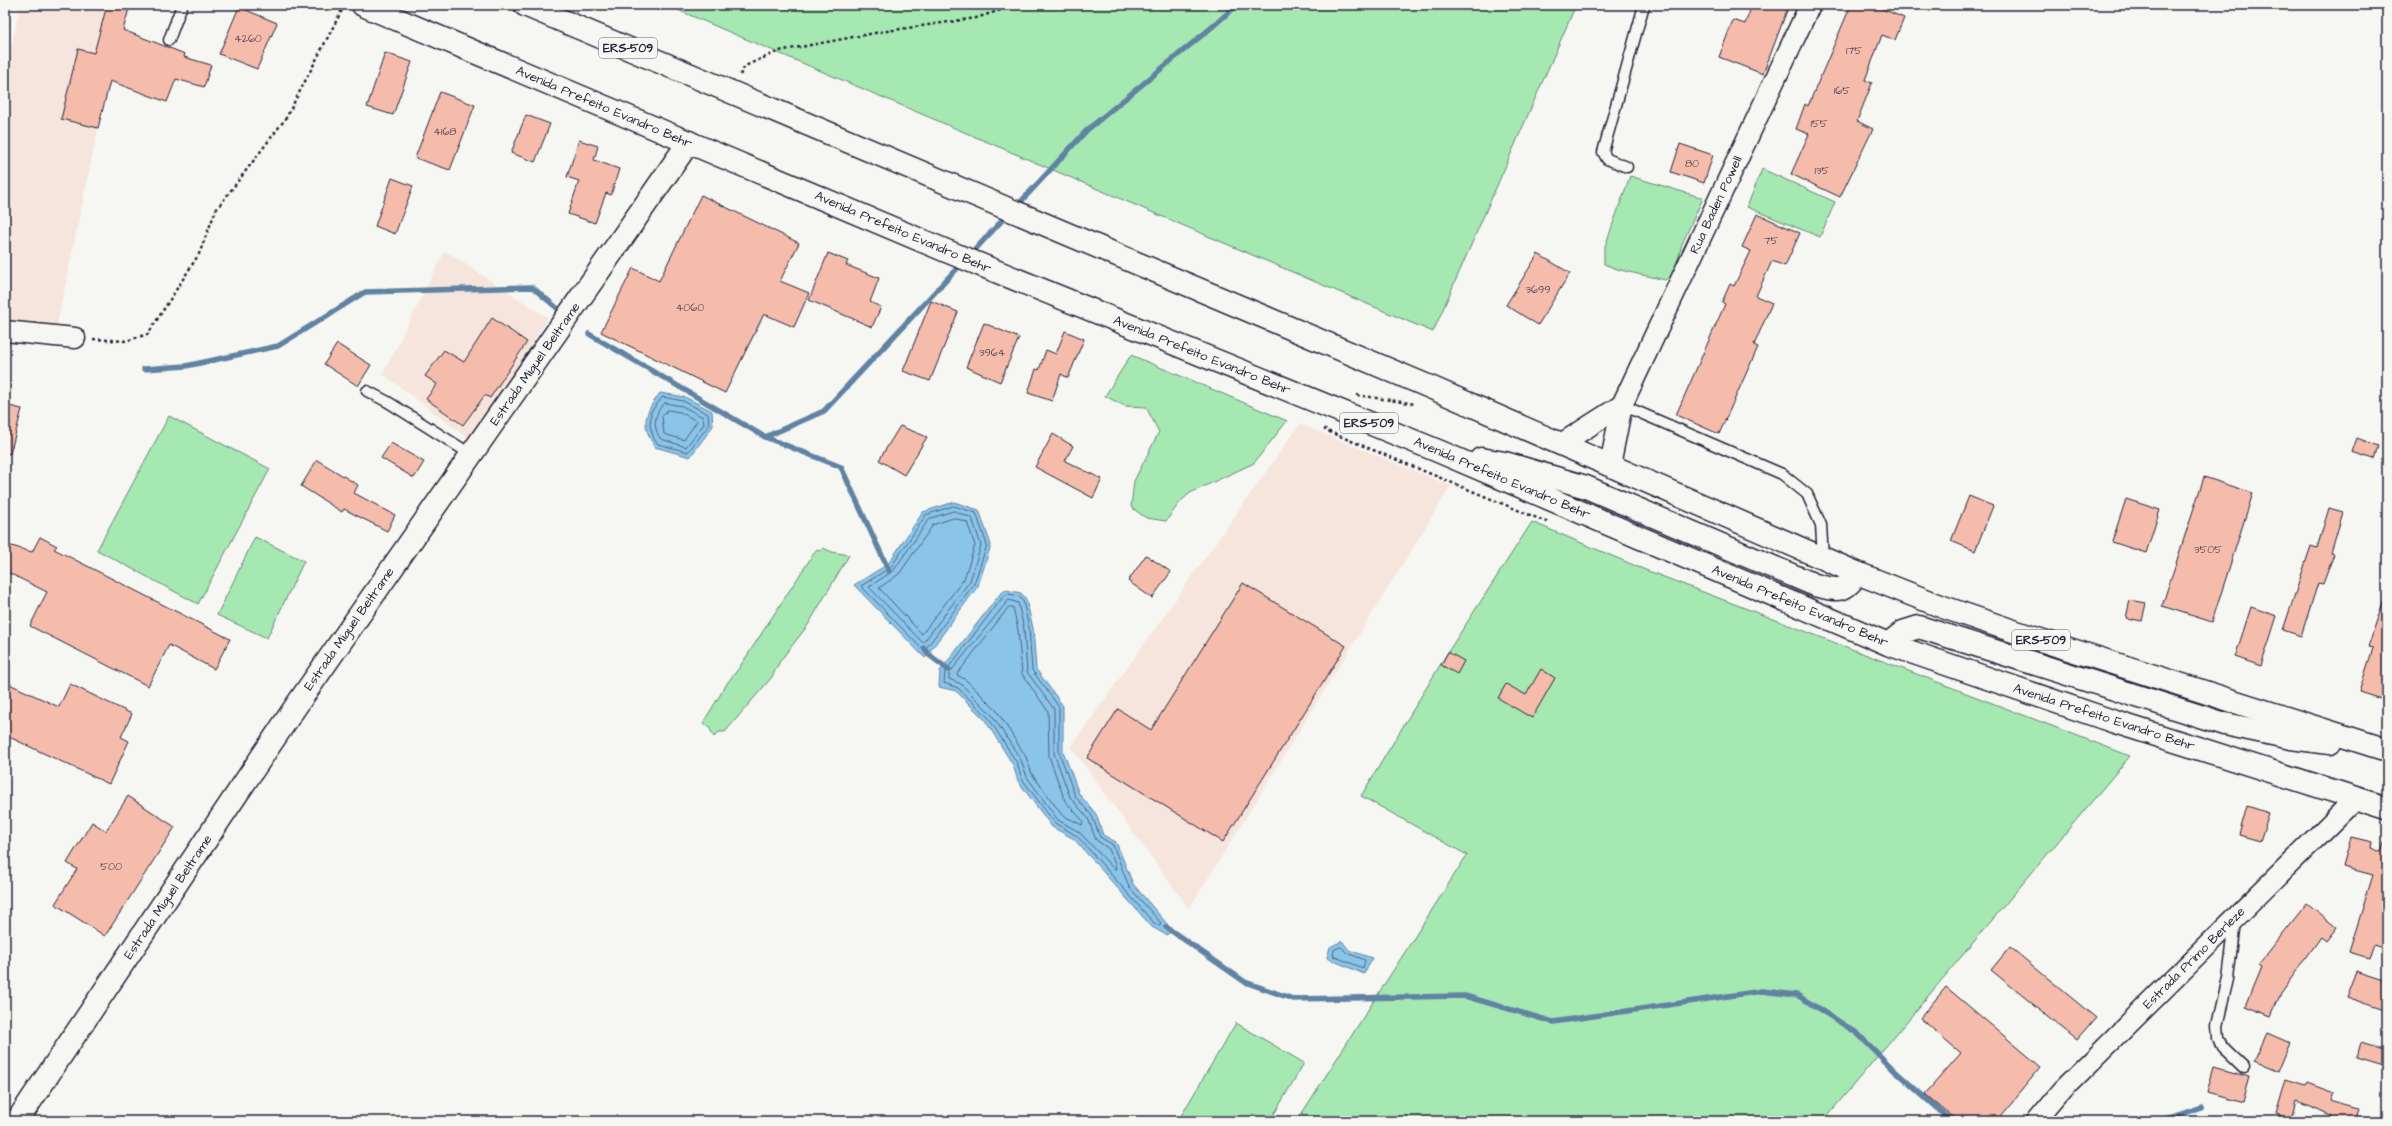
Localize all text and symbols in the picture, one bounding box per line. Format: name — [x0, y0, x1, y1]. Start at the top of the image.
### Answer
house number: 4260 — [234, 31, 262, 46]
road number: ERS-509 — [599, 38, 657, 58]
house number: 175 — [1846, 43, 1862, 58]
street label: Avenida Prefeito Evandro Behr — [513, 62, 695, 152]
house number: 165 — [1834, 83, 1850, 98]
house number: 155 — [1811, 116, 1828, 131]
house number: 4168 — [434, 124, 456, 139]
street label: Rua Baden Powell — [1685, 153, 1747, 257]
house number: 80 — [1685, 156, 1699, 171]
house number: 135 — [1815, 163, 1830, 178]
street label: Avenida Prefeito Evandro Behr — [812, 187, 994, 277]
house number: 75 — [1764, 233, 1778, 248]
house number: 3699 — [1525, 282, 1551, 297]
street label: Estrada Miguel Beltrame — [486, 299, 585, 430]
house number: 4060 — [676, 300, 704, 315]
street label: Avenida Prefeito Evandro Behr — [1111, 311, 1293, 399]
house number: 3964 — [979, 345, 1006, 360]
road number: ERS-509 — [1340, 413, 1398, 433]
street label: Avenida Prefeito Evandro Behr — [1411, 433, 1593, 523]
house number: 3505 — [2194, 542, 2222, 557]
street label: Avenida Prefeito Evandro Behr — [1709, 561, 1891, 651]
street label: Estrada Miguel Beltrame — [300, 564, 399, 695]
road number: ERS-509 — [2012, 630, 2070, 650]
street label: Avenida Prefeito Evandro Behr — [2011, 679, 2197, 755]
street label: Estrada Miguel Beltrame — [120, 831, 217, 963]
house number: 500 — [100, 859, 122, 874]
street label: Estrada Primo Berleze — [2139, 903, 2249, 1013]

